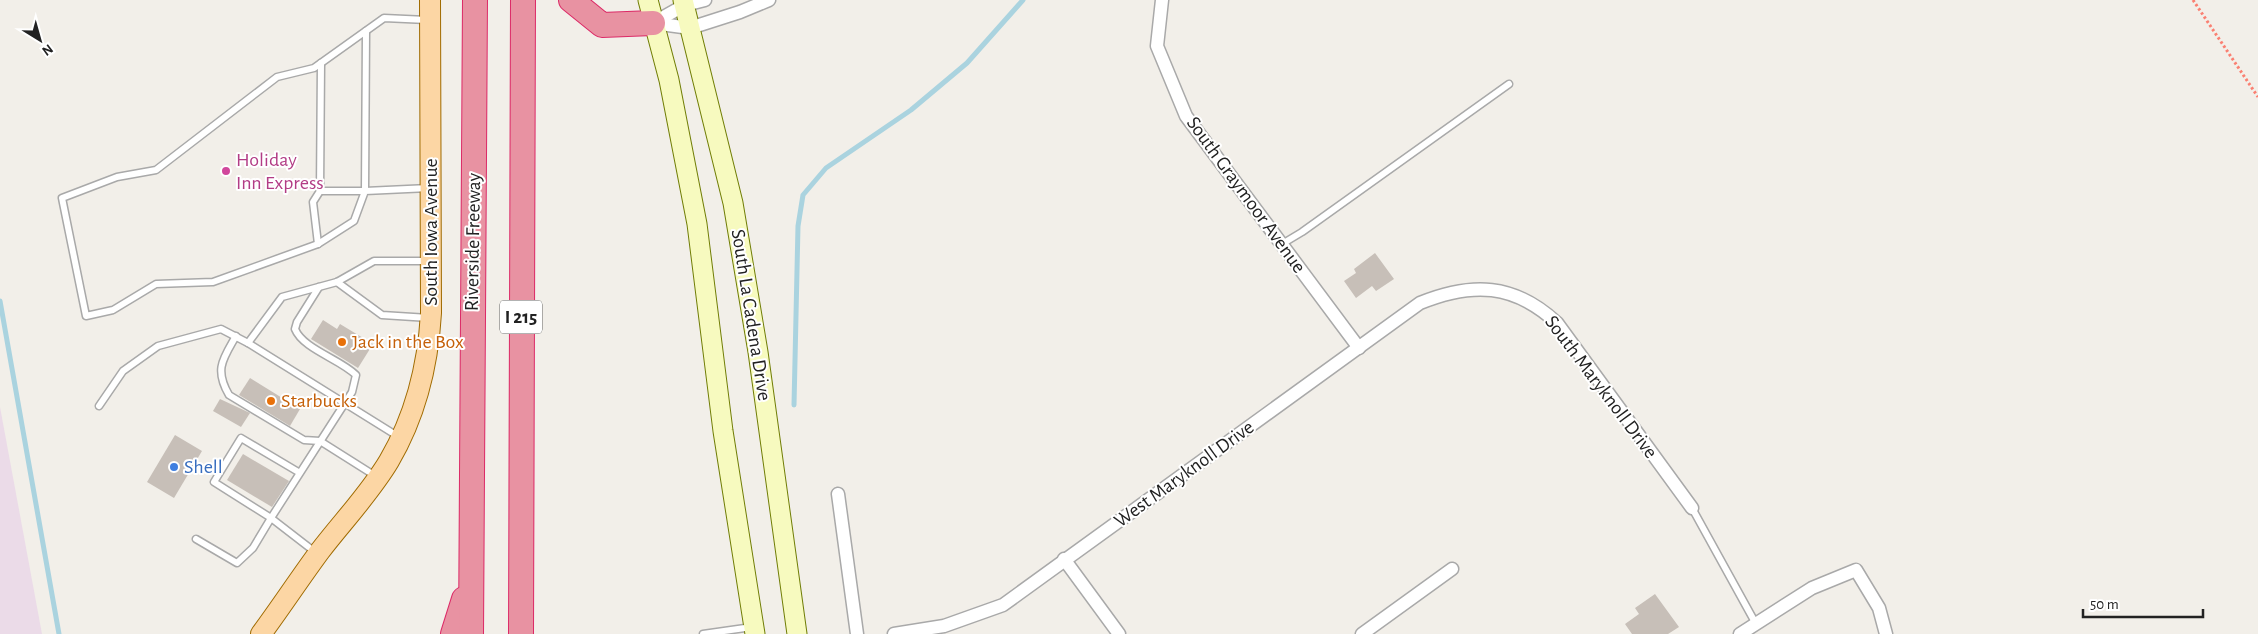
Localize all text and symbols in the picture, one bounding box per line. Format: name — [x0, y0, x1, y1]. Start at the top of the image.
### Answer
north arrow — [15, 15, 65, 65]
text: N — [39, 41, 55, 58]
street label: South Graymoor Avenue — [1183, 113, 1309, 277]
place label: Holiday Inn Express — [236, 150, 324, 193]
street label: South Iowa Avenue — [421, 158, 441, 306]
marker: Holiday Inn Express — [220, 165, 232, 177]
street label: Riverside Freeway — [462, 172, 484, 311]
street label: South La Cadena Drive — [728, 228, 774, 402]
road number: I 215 — [500, 300, 542, 334]
street label: South Maryknoll Drive — [1541, 312, 1661, 462]
place label: Jack in the Box — [352, 332, 464, 352]
marker: Jack in the Box — [336, 336, 348, 348]
place label: Starbucks — [281, 391, 357, 411]
marker: Starbucks — [265, 395, 277, 407]
street label: West Maryknoll Drive — [1110, 417, 1258, 531]
place label: Shell — [184, 457, 223, 477]
marker: Shell — [168, 461, 180, 473]
scale bar — [2083, 586, 2203, 618]
text: 50 m — [2090, 597, 2119, 612]

